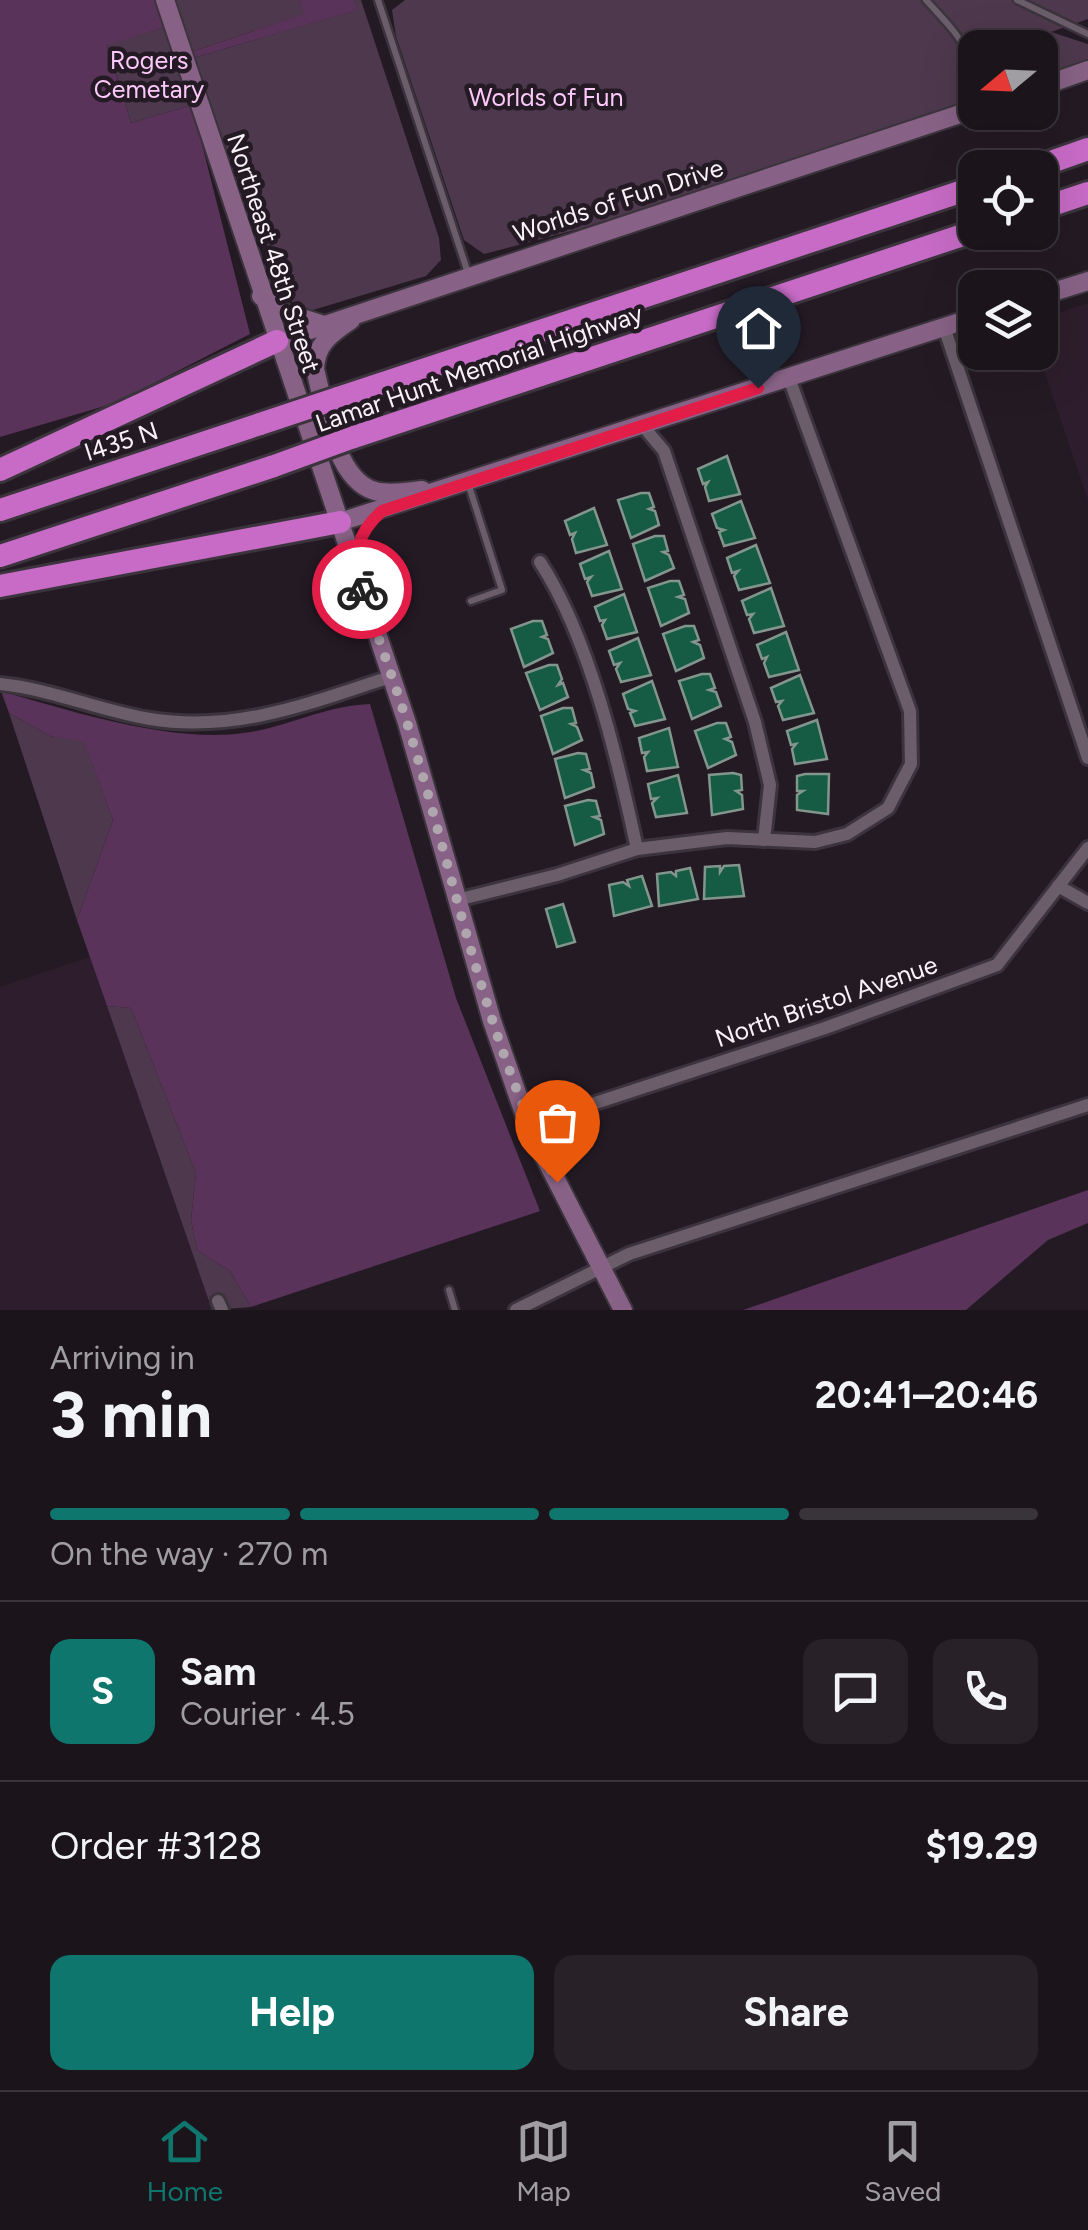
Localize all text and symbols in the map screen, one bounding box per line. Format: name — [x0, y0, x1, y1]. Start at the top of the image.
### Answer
north arrow — [958, 30, 1058, 130]
map controls — [958, 30, 1058, 370]
park label: Rogers Cemetary — [94, 45, 204, 104]
park label: Worlds of Fun — [468, 82, 624, 112]
street label: Northeast 48th Street — [221, 130, 327, 376]
button: locate — [958, 150, 1058, 250]
street label: Worlds of Fun Drive — [509, 152, 727, 248]
button: layers — [958, 270, 1058, 370]
pin — [716, 286, 801, 389]
street label: Lamar Hunt Memorial Highway — [311, 298, 647, 438]
icon: home — [731, 301, 786, 356]
street label: I435 N — [80, 415, 162, 467]
courier — [312, 539, 412, 639]
icon: bike — [335, 562, 390, 617]
street label: North Bristol Avenue — [711, 949, 941, 1053]
pin — [515, 1080, 600, 1183]
icon: bag — [530, 1095, 585, 1150]
text: Arriving in — [50, 1339, 195, 1377]
text: 20:41–20:46 — [815, 1372, 1038, 1418]
text: 3 min — [50, 1375, 212, 1453]
text: On the way · 270 m — [50, 1535, 328, 1573]
button: chat — [803, 1639, 908, 1744]
button: phone — [933, 1639, 1038, 1744]
text: Sam — [180, 1649, 256, 1695]
text: S — [91, 1668, 114, 1714]
text: Courier · 4.5 — [180, 1695, 355, 1733]
text: Order #3128 — [50, 1823, 262, 1869]
text: $19.29 — [925, 1823, 1038, 1869]
button: Help — [50, 1955, 534, 2070]
button: Share — [554, 1955, 1038, 2070]
tab: Home — [147, 2114, 223, 2208]
tab: Map — [516, 2114, 571, 2208]
tab: Saved — [864, 2114, 941, 2208]

